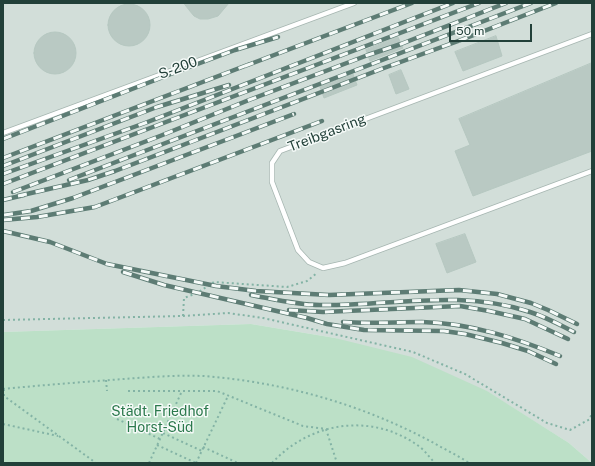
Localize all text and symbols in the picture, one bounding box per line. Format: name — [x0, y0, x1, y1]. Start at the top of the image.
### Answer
scale bar — [451, 16, 534, 42]
text: 50 m — [456, 24, 484, 38]
street label: S-200 — [156, 53, 200, 83]
street label: Treibgasring — [286, 110, 368, 156]
park label: Städt. Friedhof Horst-Süd — [111, 404, 209, 436]

